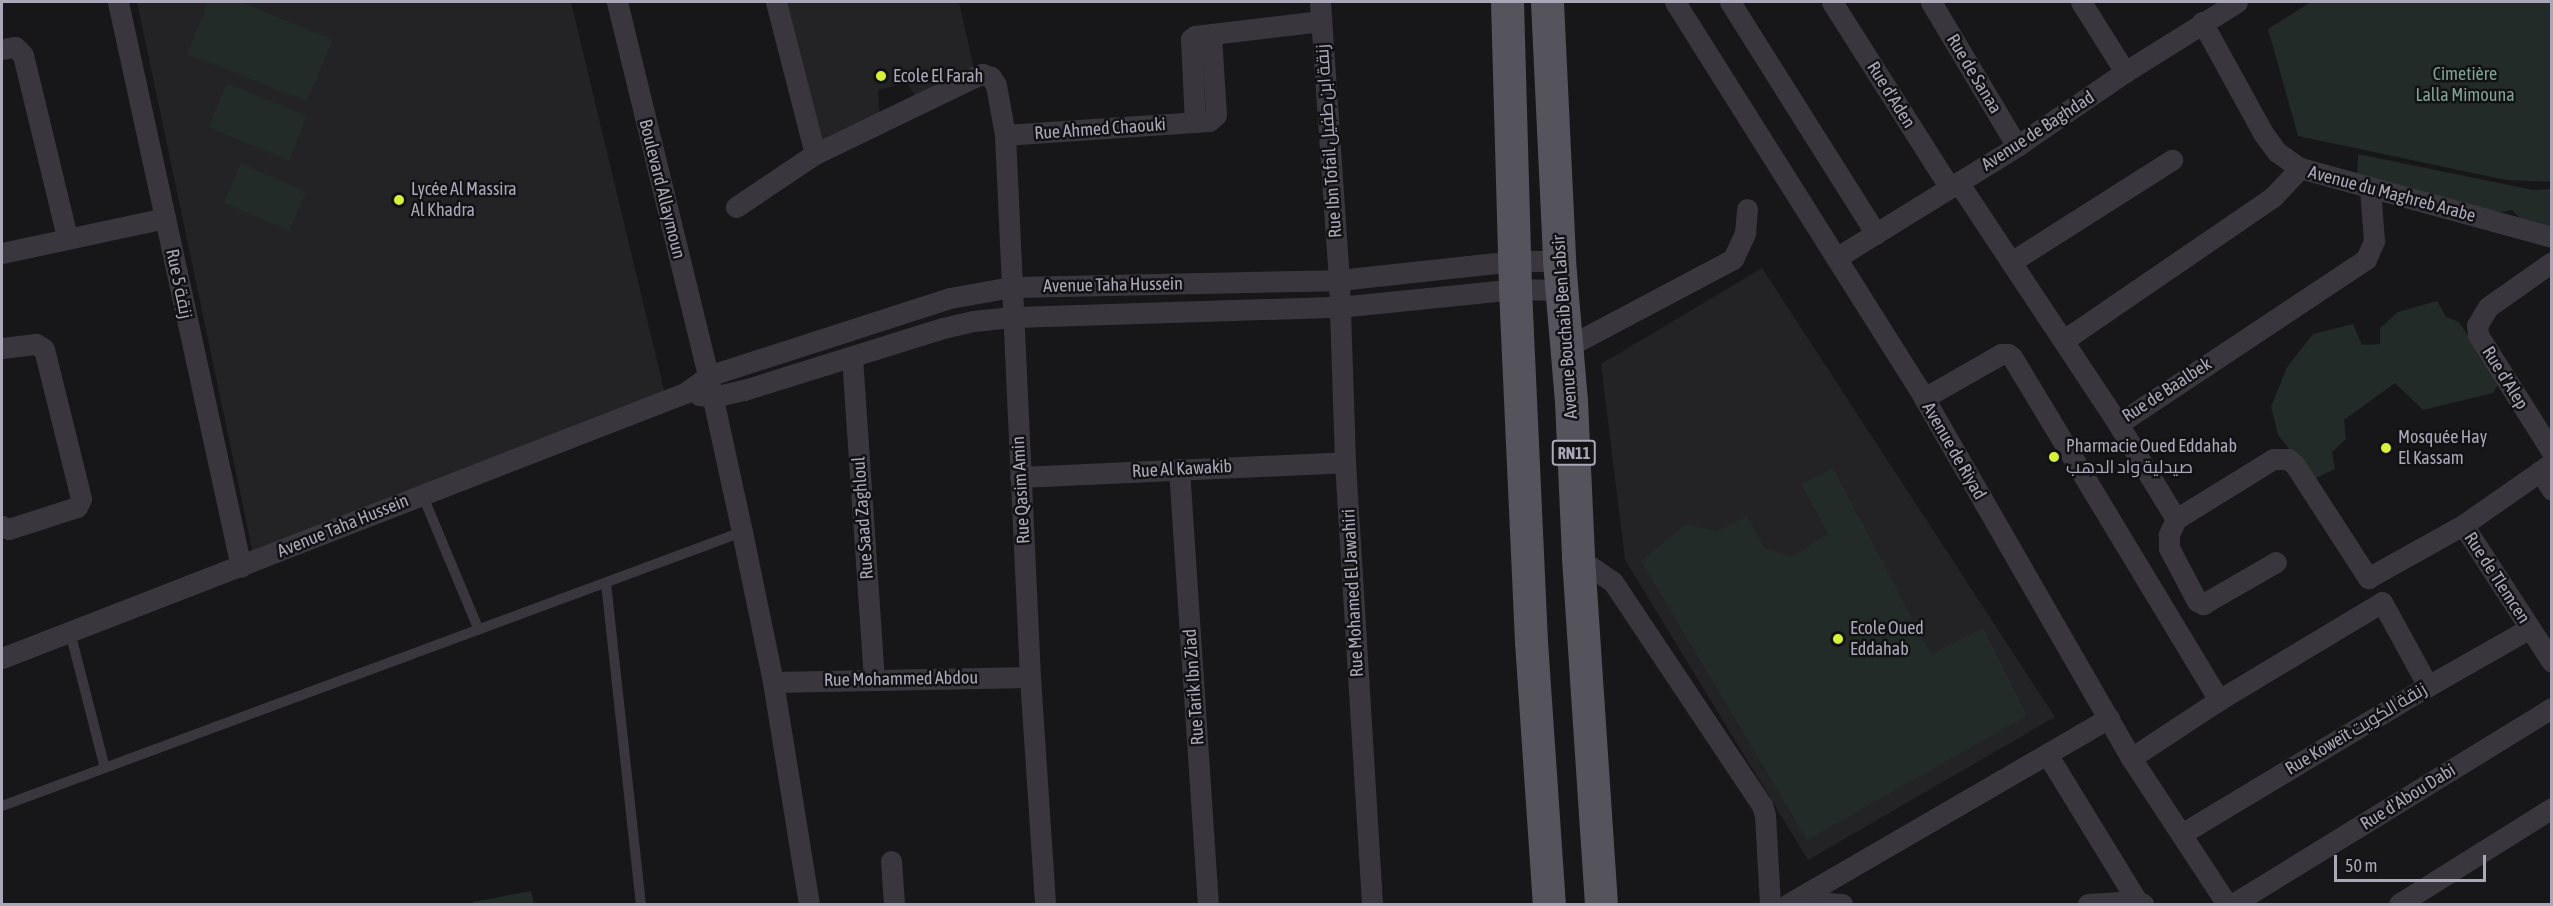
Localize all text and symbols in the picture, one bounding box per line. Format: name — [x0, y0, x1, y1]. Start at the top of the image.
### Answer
street label: Rue de Sanaa — [1942, 30, 2006, 118]
street label: Rue Ibn Tofail زنقة ابن طفيل — [1311, 43, 1347, 239]
street label: Rue d'Aden — [1862, 58, 1920, 132]
park label: Cimetière Lalla Mimouna — [2415, 64, 2515, 106]
place label: Ecole El Farah — [893, 65, 983, 87]
marker: Ecole El Farah — [874, 69, 888, 83]
street label: Avenue de Baghdad — [1977, 86, 2099, 176]
street label: Rue Ahmed Chaouki — [1034, 114, 1166, 144]
street label: Boulevard Allaymoun — [634, 117, 690, 261]
street label: Avenue du Maghreb Arabe — [2306, 161, 2478, 227]
place label: Lycée Al Massira Al Khadra — [411, 179, 517, 222]
marker: Lycée Al Massira Al Khadra — [392, 193, 406, 207]
street label: Avenue Bouchaib Ben Labsir — [1548, 234, 1582, 420]
street label: Rue 5 زنقة — [161, 247, 197, 321]
street label: Avenue Taha Hussein — [1043, 273, 1183, 297]
street label: Rue d'Alep — [2477, 343, 2533, 413]
street label: Rue de Baalbek — [2118, 353, 2216, 427]
street label: Avenue de Riyad — [1917, 399, 1991, 503]
place label: Mosquée Hay El Kassam — [2398, 427, 2487, 470]
street label: Rue Qasim Amin — [1007, 436, 1035, 544]
place label: Pharmacie Oued Eddahab صيدلية واد الدهب — [2066, 436, 2237, 478]
road number: RN11 — [1552, 440, 1596, 466]
marker: Mosquée Hay El Kassam — [2379, 441, 2393, 455]
marker: Pharmacie Oued Eddahab صيدلية واد الدهب — [2047, 450, 2061, 464]
street label: Rue Saad Zaghloul — [848, 456, 878, 580]
street label: Rue Al Kawakib — [1131, 456, 1233, 482]
street label: Avenue Taha Hussein — [274, 490, 412, 562]
street label: Rue Mohamed El Jawahiri — [1338, 508, 1368, 678]
street label: Rue de Tlemcen — [2460, 528, 2534, 628]
place label: Ecole Oued Eddahab — [1850, 618, 1924, 660]
street label: Rue Tarik Ibn Ziad — [1179, 628, 1209, 746]
marker: Ecole Oued Eddahab — [1831, 632, 1845, 646]
street label: Rue Mohammed Abdou — [824, 667, 978, 691]
street label: Rue Koweït زنقة الكويت — [2281, 678, 2431, 780]
street label: Rue d'Abou Dabi — [2357, 759, 2459, 835]
scale bar — [2337, 843, 2488, 881]
text: 50 m — [2345, 855, 2377, 876]

